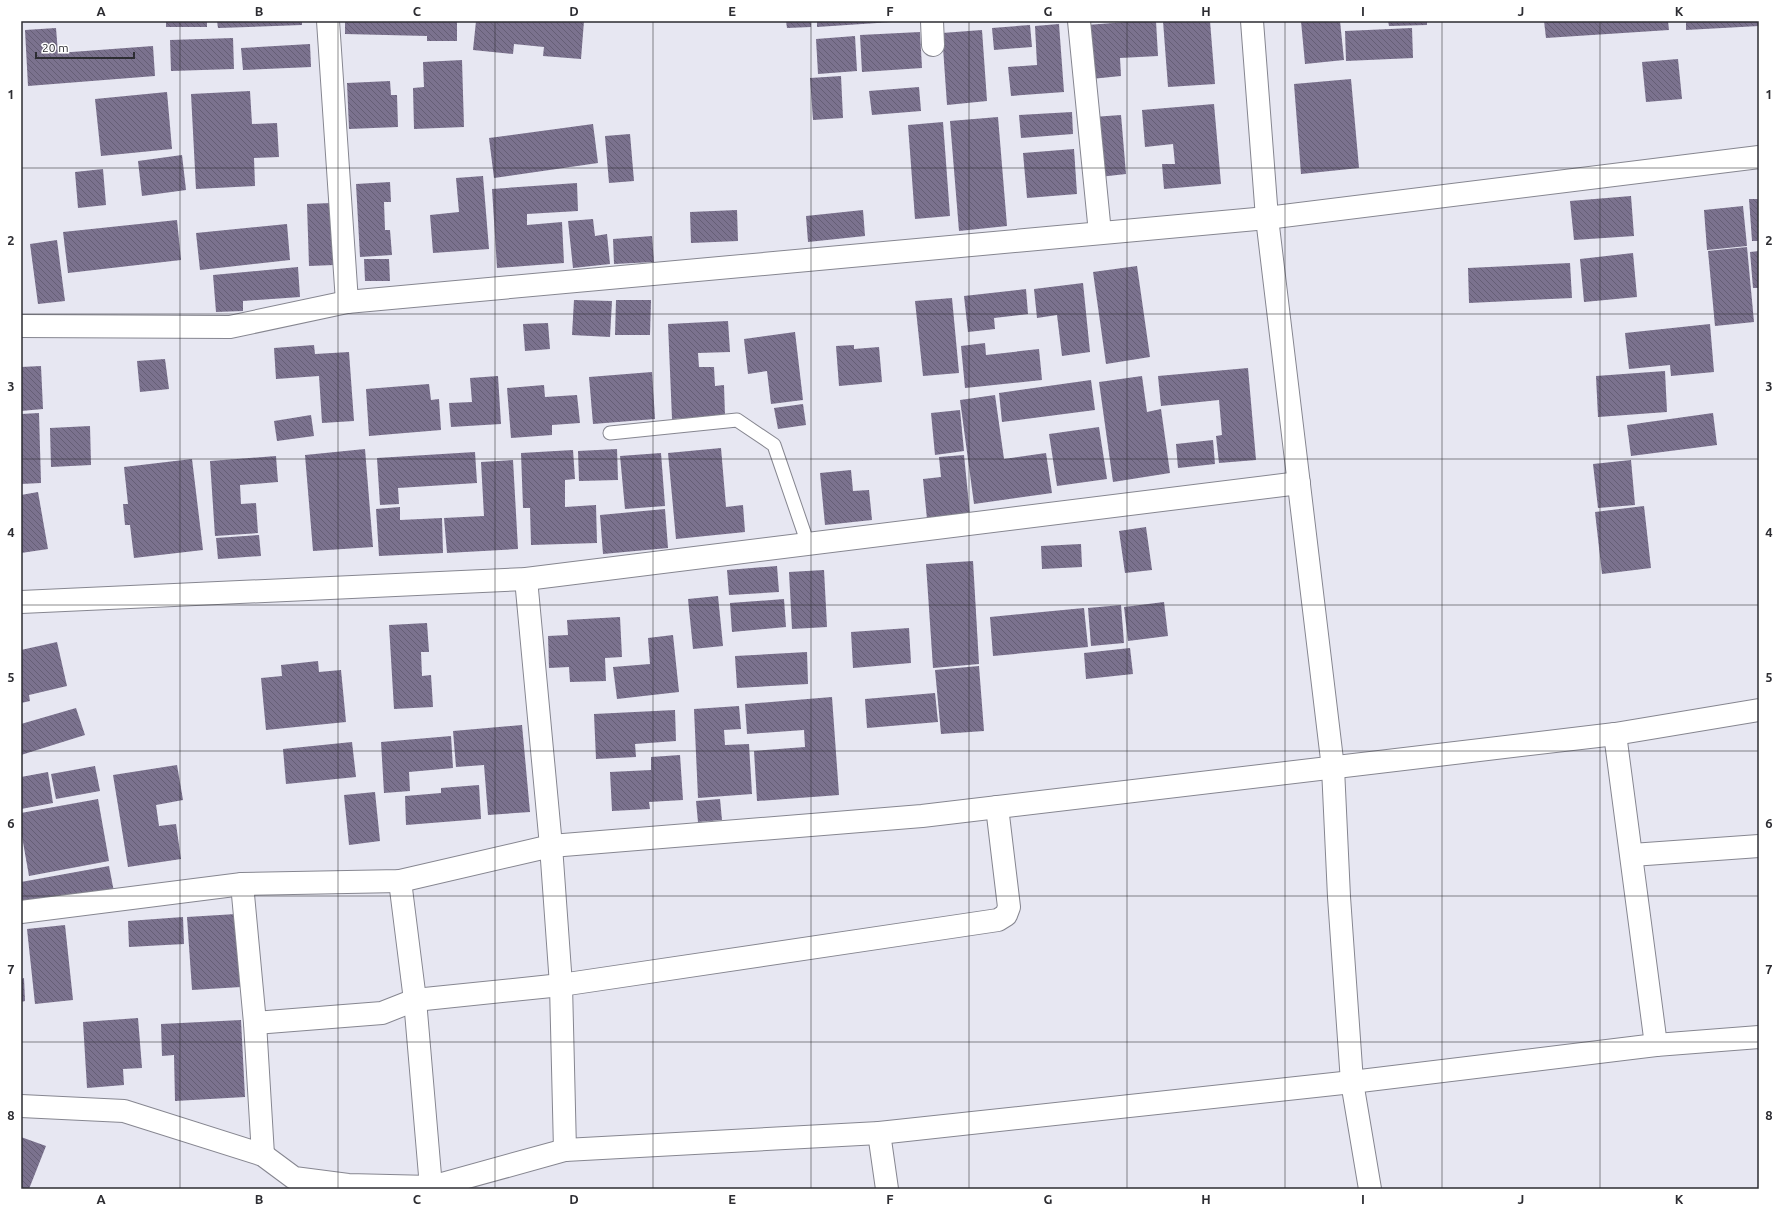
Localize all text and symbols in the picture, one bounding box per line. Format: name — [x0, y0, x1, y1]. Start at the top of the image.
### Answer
text: A — [96, 4, 106, 18]
text: B — [255, 4, 264, 18]
text: C — [413, 4, 422, 18]
text: D — [569, 4, 579, 18]
text: E — [728, 4, 736, 18]
text: F — [886, 4, 894, 18]
text: G — [1044, 4, 1053, 18]
text: H — [1201, 4, 1211, 18]
text: I — [1361, 4, 1365, 18]
text: J — [1518, 4, 1524, 18]
text: K — [1675, 4, 1684, 18]
scale bar — [36, 34, 134, 60]
text: 20 m — [42, 41, 69, 54]
text: 1 — [7, 87, 15, 101]
text: 1 — [1765, 87, 1773, 101]
text: 2 — [7, 233, 15, 247]
text: 2 — [1765, 233, 1773, 247]
text: 3 — [7, 379, 15, 393]
text: 3 — [1765, 379, 1773, 393]
text: 4 — [7, 525, 15, 539]
text: 4 — [1765, 525, 1773, 539]
text: 5 — [7, 670, 15, 684]
text: 5 — [1765, 670, 1773, 684]
text: 6 — [7, 816, 15, 830]
text: 6 — [1765, 816, 1773, 830]
text: 7 — [7, 962, 15, 976]
text: 7 — [1765, 962, 1773, 976]
text: 8 — [7, 1108, 15, 1122]
text: 8 — [1765, 1108, 1773, 1122]
text: A — [96, 1192, 106, 1206]
text: B — [255, 1192, 264, 1206]
text: C — [413, 1192, 422, 1206]
text: D — [569, 1192, 579, 1206]
text: E — [728, 1192, 736, 1206]
text: F — [886, 1192, 894, 1206]
text: G — [1044, 1192, 1053, 1206]
text: H — [1201, 1192, 1211, 1206]
text: I — [1361, 1192, 1365, 1206]
text: J — [1518, 1192, 1524, 1206]
text: K — [1675, 1192, 1684, 1206]

